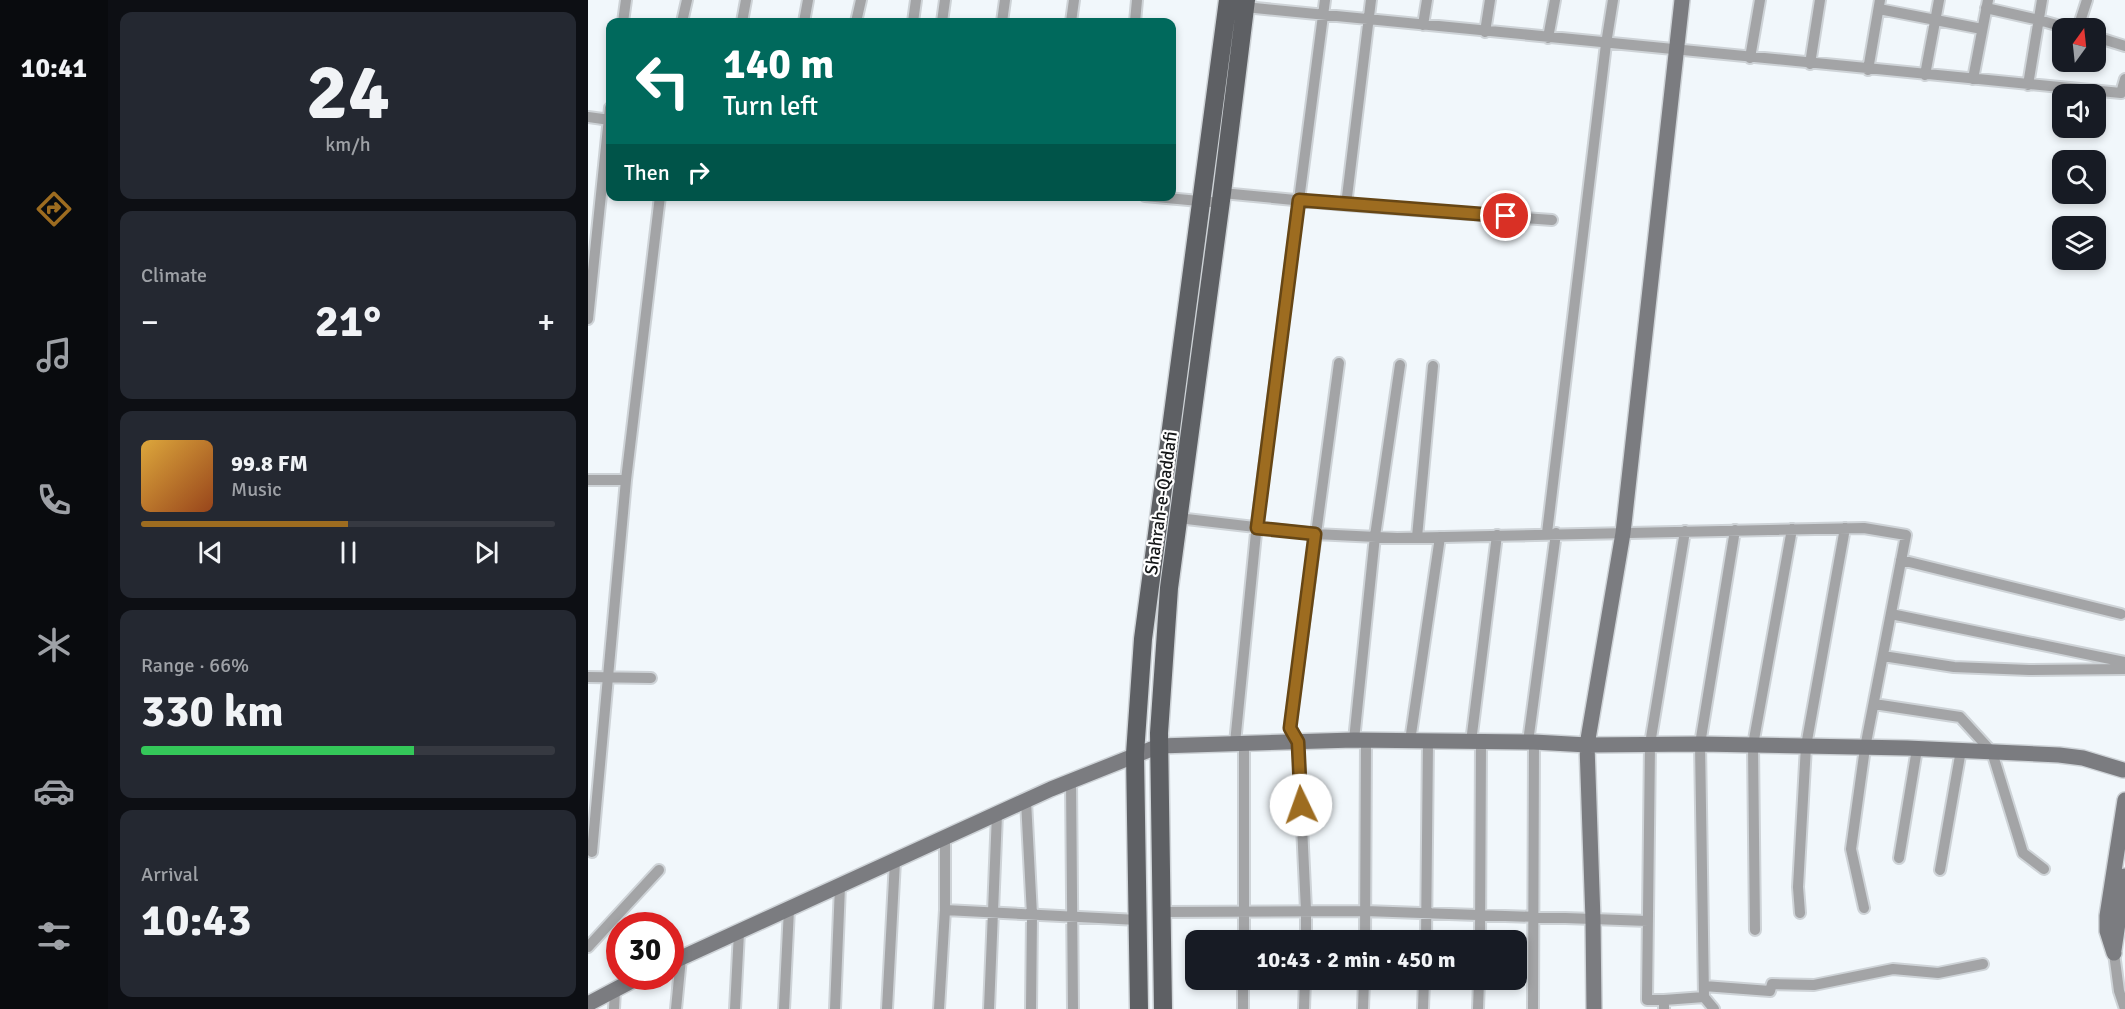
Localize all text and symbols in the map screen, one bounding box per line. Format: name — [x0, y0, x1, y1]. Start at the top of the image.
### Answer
north arrow — [2052, 18, 2106, 72]
map controls — [2052, 18, 2106, 270]
text: 140 m — [723, 39, 834, 90]
icon: left — [624, 42, 702, 120]
text: 24 — [306, 45, 390, 141]
text: 10:41 — [21, 52, 87, 85]
button: sound — [2052, 84, 2106, 138]
text: Turn left — [723, 90, 818, 123]
text: km/h — [325, 132, 371, 157]
button: search — [2052, 150, 2106, 204]
icon: right — [682, 156, 715, 189]
text: Then — [624, 159, 670, 186]
icon: directions — [33, 188, 75, 230]
pin — [1480, 190, 1531, 241]
icon: arrive — [1489, 199, 1522, 232]
button: layers — [2052, 216, 2106, 270]
text: Climate — [141, 263, 207, 288]
text: 21° — [315, 294, 381, 349]
text: − — [141, 302, 159, 343]
text: + — [537, 302, 555, 343]
icon: music — [33, 334, 75, 376]
street label: Shahrah-e-Qaddafi — [1140, 430, 1182, 576]
text: 99.8 FM — [231, 450, 308, 477]
text: Music — [231, 477, 282, 502]
icon: phone — [33, 479, 75, 521]
icon: previous — [194, 536, 227, 569]
icon: pause — [332, 536, 365, 569]
icon: next — [470, 536, 503, 569]
icon: climate — [33, 624, 75, 666]
text: Range · 66% — [141, 653, 249, 678]
text: 330 km — [141, 684, 284, 739]
icon: car — [33, 770, 75, 812]
position arrow — [1269, 773, 1333, 837]
text: Arrival — [141, 862, 199, 887]
text: 10:43 — [141, 893, 251, 948]
speed limit sign: 30 — [606, 912, 684, 990]
icon: filters — [33, 915, 75, 957]
text: 10:43 · 2 min · 450 m — [1256, 946, 1456, 973]

